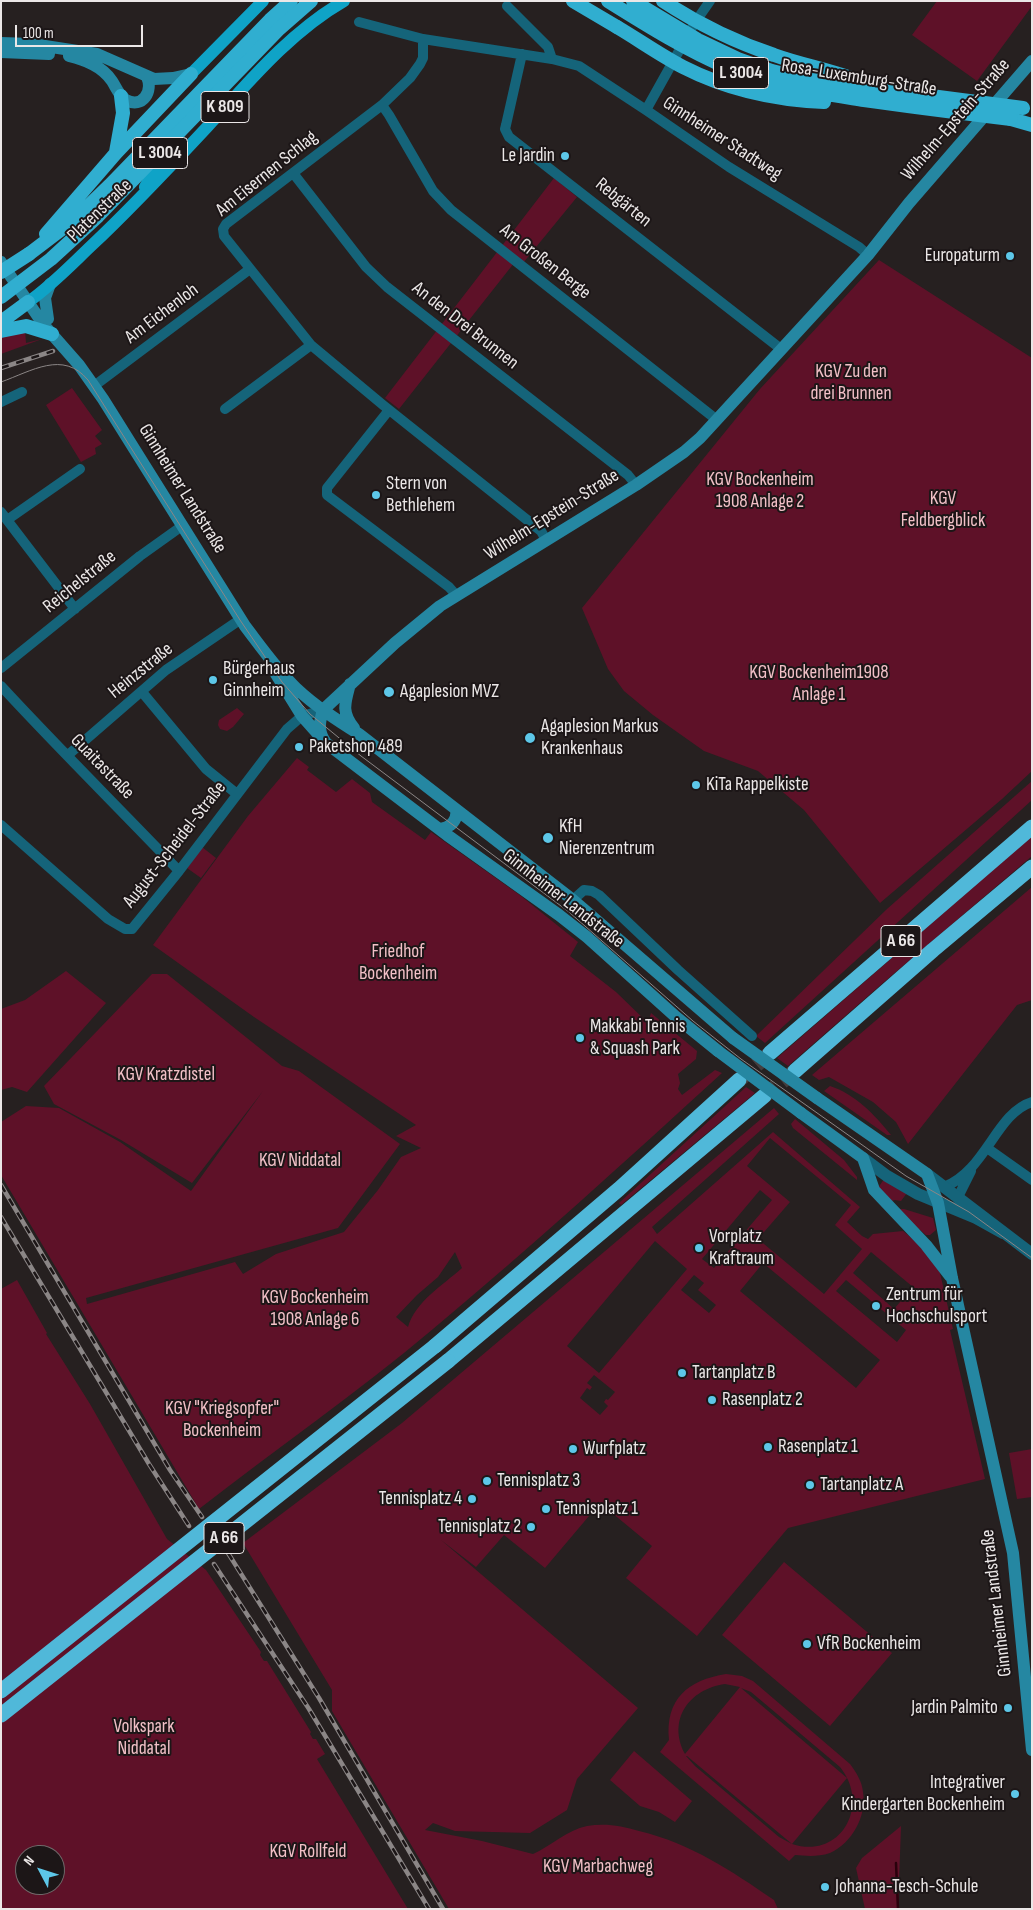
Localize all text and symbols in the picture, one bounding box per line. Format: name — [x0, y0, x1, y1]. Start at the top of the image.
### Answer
scale bar — [18, 15, 145, 47]
text: 100 m — [23, 24, 54, 43]
street label: Rosa-Luxemburg-Straße — [780, 54, 938, 102]
street label: Wilhelm-Epstein-Straße — [897, 54, 1015, 186]
road number: L 3004 — [714, 58, 768, 88]
road number: K 809 — [201, 91, 249, 122]
street label: Ginnheimer Stadtweg — [658, 92, 786, 186]
street label: Am Eisernen Schlag — [212, 126, 322, 222]
road number: L 3004 — [132, 138, 188, 168]
place label: Le Jardin — [502, 145, 555, 167]
marker: Le Jardin — [559, 150, 571, 162]
street label: Rebgärten — [590, 173, 656, 233]
street label: Platenstraße — [63, 175, 137, 247]
street label: Am Großen Berge — [495, 219, 595, 305]
place label: Europaturm — [925, 245, 1000, 267]
marker: Europaturm — [1004, 250, 1016, 262]
street label: An den Drei Brunnen — [407, 277, 523, 375]
street label: Am Eichenloh — [121, 279, 203, 349]
park label: KGV Zu den drei Brunnen — [810, 361, 892, 405]
street label: Ginnheimer Landstraße — [133, 420, 231, 558]
street label: Wilhelm-Epstein-Straße — [481, 464, 623, 566]
park label: KGV Bockenheim 1908 Anlage 2 — [706, 469, 814, 513]
place label: Stern von Bethlehem — [386, 473, 455, 517]
park label: KGV Feldbergblick — [901, 488, 985, 532]
marker: Stern von Bethlehem — [370, 489, 382, 501]
street label: Reichelstraße — [39, 546, 121, 618]
street label: Heinzstraße — [104, 638, 178, 704]
place label: Bürgerhaus Ginnheim — [223, 658, 295, 702]
park label: KGV Bockenheim1908 Anlage 1 — [749, 662, 889, 706]
marker: Bürgerhaus Ginnheim — [207, 674, 219, 686]
place label: Agaplesion MVZ — [400, 681, 499, 703]
marker: Agaplesion MVZ — [382, 685, 396, 699]
place label: Agaplesion Markus Krankenhaus — [541, 716, 659, 760]
street label: Guaitastraße — [65, 730, 139, 804]
marker: Agaplesion Markus Krankenhaus — [523, 731, 537, 745]
place label: Paketshop 489 — [309, 736, 403, 758]
marker: Paketshop 489 — [293, 741, 305, 753]
place label: KiTa Rappelkiste — [706, 774, 809, 796]
street label: August-Scheidel-Straße — [119, 777, 231, 913]
marker: KiTa Rappelkiste — [690, 779, 702, 791]
place label: KfH Nierenzentrum — [559, 816, 655, 860]
marker: KfH Nierenzentrum — [541, 831, 555, 845]
street label: Ginnheimer Landstraße — [498, 844, 628, 954]
road number: A 66 — [881, 926, 921, 956]
park label: Friedhof Bockenheim — [359, 941, 437, 985]
place label: Makkabi Tennis & Squash Park — [590, 1016, 686, 1060]
marker: Makkabi Tennis & Squash Park — [574, 1032, 586, 1044]
park label: KGV Kratzdistel — [117, 1064, 215, 1086]
park label: KGV Niddatal — [259, 1150, 341, 1172]
place label: Vorplatz Kraftraum — [709, 1226, 774, 1270]
marker: Vorplatz Kraftraum — [693, 1242, 705, 1254]
place label: Zentrum für Hochschulsport — [886, 1284, 987, 1328]
park label: KGV Bockenheim 1908 Anlage 6 — [261, 1287, 369, 1331]
marker: Zentrum für Hochschulsport — [870, 1300, 882, 1312]
place label: Tartanplatz B — [692, 1362, 776, 1384]
marker: Tartanplatz B — [676, 1367, 688, 1379]
place label: Rasenplatz 2 — [722, 1389, 803, 1411]
marker: Rasenplatz 2 — [706, 1394, 718, 1406]
park label: KGV "Kriegsopfer" Bockenheim — [165, 1398, 279, 1442]
place label: Rasenplatz 1 — [778, 1436, 858, 1458]
place label: Wurfplatz — [583, 1438, 646, 1460]
marker: Rasenplatz 1 — [762, 1441, 774, 1453]
marker: Wurfplatz — [567, 1443, 579, 1455]
place label: Tennisplatz 3 — [497, 1470, 580, 1492]
place label: Tartanplatz A — [820, 1474, 903, 1496]
marker: Tennisplatz 3 — [481, 1475, 493, 1487]
marker: Tartanplatz A — [804, 1479, 816, 1491]
place label: Tennisplatz 4 — [379, 1488, 462, 1510]
marker: Tennisplatz 4 — [466, 1493, 478, 1505]
place label: Tennisplatz 1 — [556, 1498, 638, 1520]
marker: Tennisplatz 1 — [540, 1503, 552, 1515]
place label: Tennisplatz 2 — [438, 1516, 521, 1538]
marker: Tennisplatz 2 — [525, 1521, 537, 1533]
road number: A 66 — [204, 1522, 244, 1554]
street label: Ginnheimer Landstraße — [977, 1528, 1017, 1678]
place label: VfR Bockenheim — [817, 1633, 921, 1655]
marker: VfR Bockenheim — [801, 1638, 813, 1650]
place label: Jardin Palmito — [911, 1697, 998, 1719]
marker: Jardin Palmito — [1002, 1702, 1014, 1714]
park label: Volkspark Niddatal — [113, 1716, 175, 1760]
place label: Integrativer Kindergarten Bockenheim — [841, 1772, 1005, 1816]
marker: Integrativer Kindergarten Bockenheim — [1009, 1788, 1021, 1800]
park label: KGV Rollfeld — [270, 1841, 346, 1863]
north arrow — [15, 1845, 65, 1895]
text: N — [20, 1852, 38, 1869]
park label: KGV Marbachweg — [543, 1856, 653, 1878]
place label: Johanna-Tesch-Schule — [835, 1876, 978, 1898]
marker: Johanna-Tesch-Schule — [819, 1881, 831, 1893]

